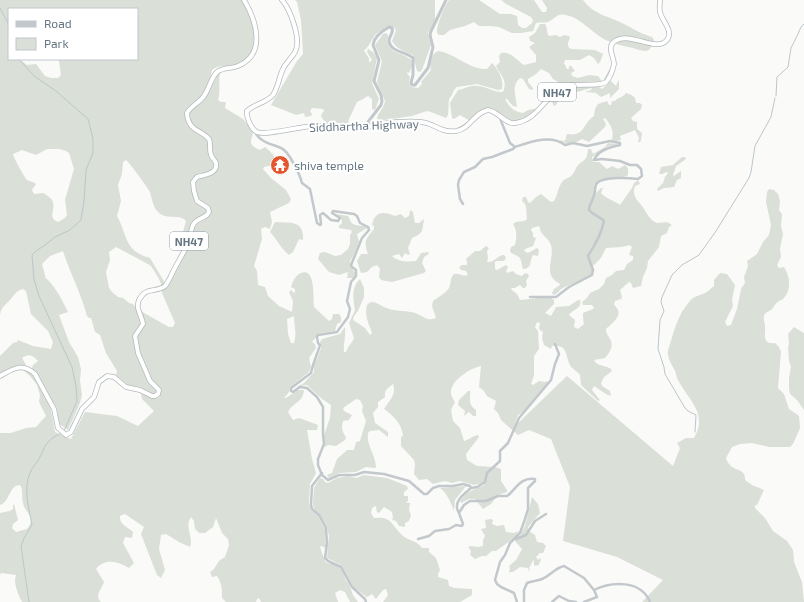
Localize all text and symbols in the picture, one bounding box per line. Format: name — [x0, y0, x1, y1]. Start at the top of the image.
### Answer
legend — [8, 8, 138, 60]
text: Road — [44, 16, 72, 30]
text: Park — [44, 36, 69, 50]
road number: NH47 — [538, 83, 576, 101]
street label: Siddhartha Highway — [309, 116, 420, 134]
temple icon: shiva temple — [269, 154, 291, 176]
place label: shiva temple — [294, 158, 364, 172]
road number: NH47 — [170, 232, 208, 250]

